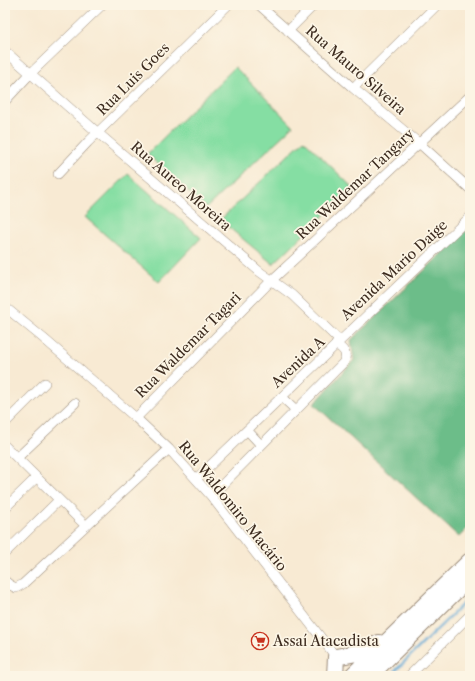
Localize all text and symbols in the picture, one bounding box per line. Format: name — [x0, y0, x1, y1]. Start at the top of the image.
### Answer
street label: Rua Mauro Silveira — [302, 22, 410, 119]
street label: Rua Luis Goes — [93, 39, 173, 119]
street label: Rua Waldemar Tangary — [292, 125, 418, 243]
street label: Rua Aureo Moreira — [127, 137, 235, 235]
street label: Avenida Mario Daige — [336, 216, 451, 325]
street label: Rua Waldemar Tagari — [131, 288, 245, 402]
street label: Avenida A — [267, 332, 329, 392]
street label: Rua Waldomiro Macário — [175, 437, 291, 575]
supermarket icon: Assaí Atacadista — [250, 631, 270, 651]
place label: Assaí Atacadista — [272, 632, 379, 650]

